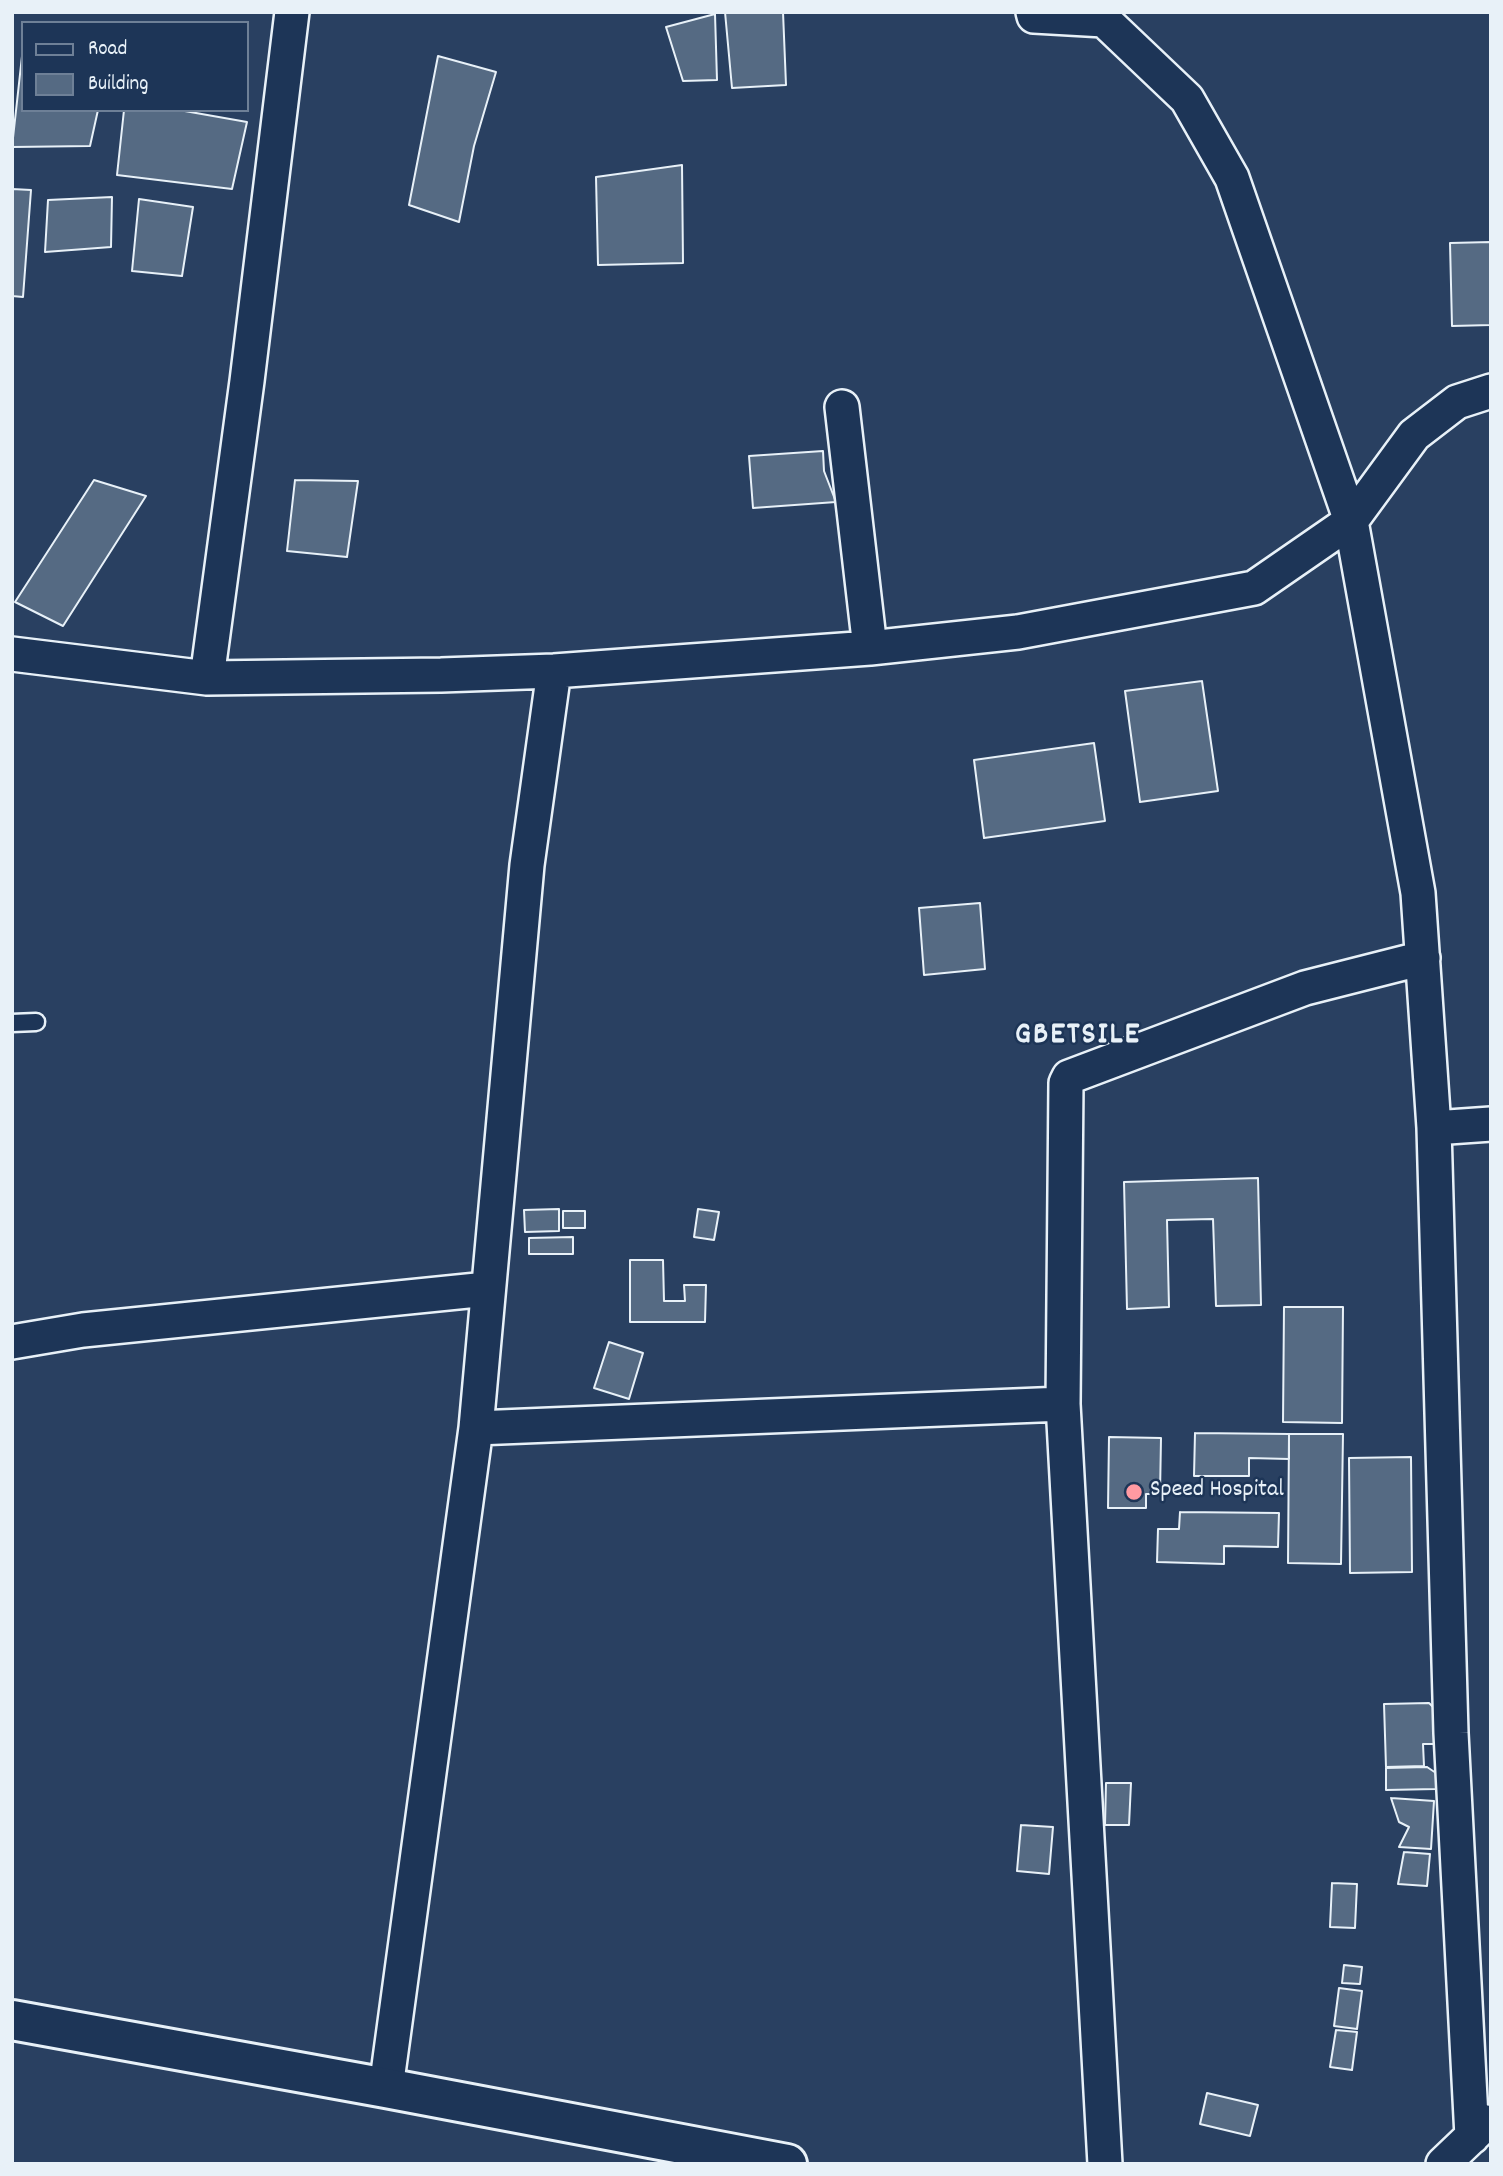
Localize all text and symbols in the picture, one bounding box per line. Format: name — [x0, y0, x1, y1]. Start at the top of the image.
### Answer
legend — [21, 21, 248, 112]
text: Road — [88, 35, 127, 65]
text: Building — [88, 70, 148, 100]
district label: GBETSILE — [1016, 1019, 1140, 1057]
place label: Speed Hospital — [1150, 1478, 1284, 1506]
marker: Speed Hospital — [1124, 1482, 1144, 1502]

